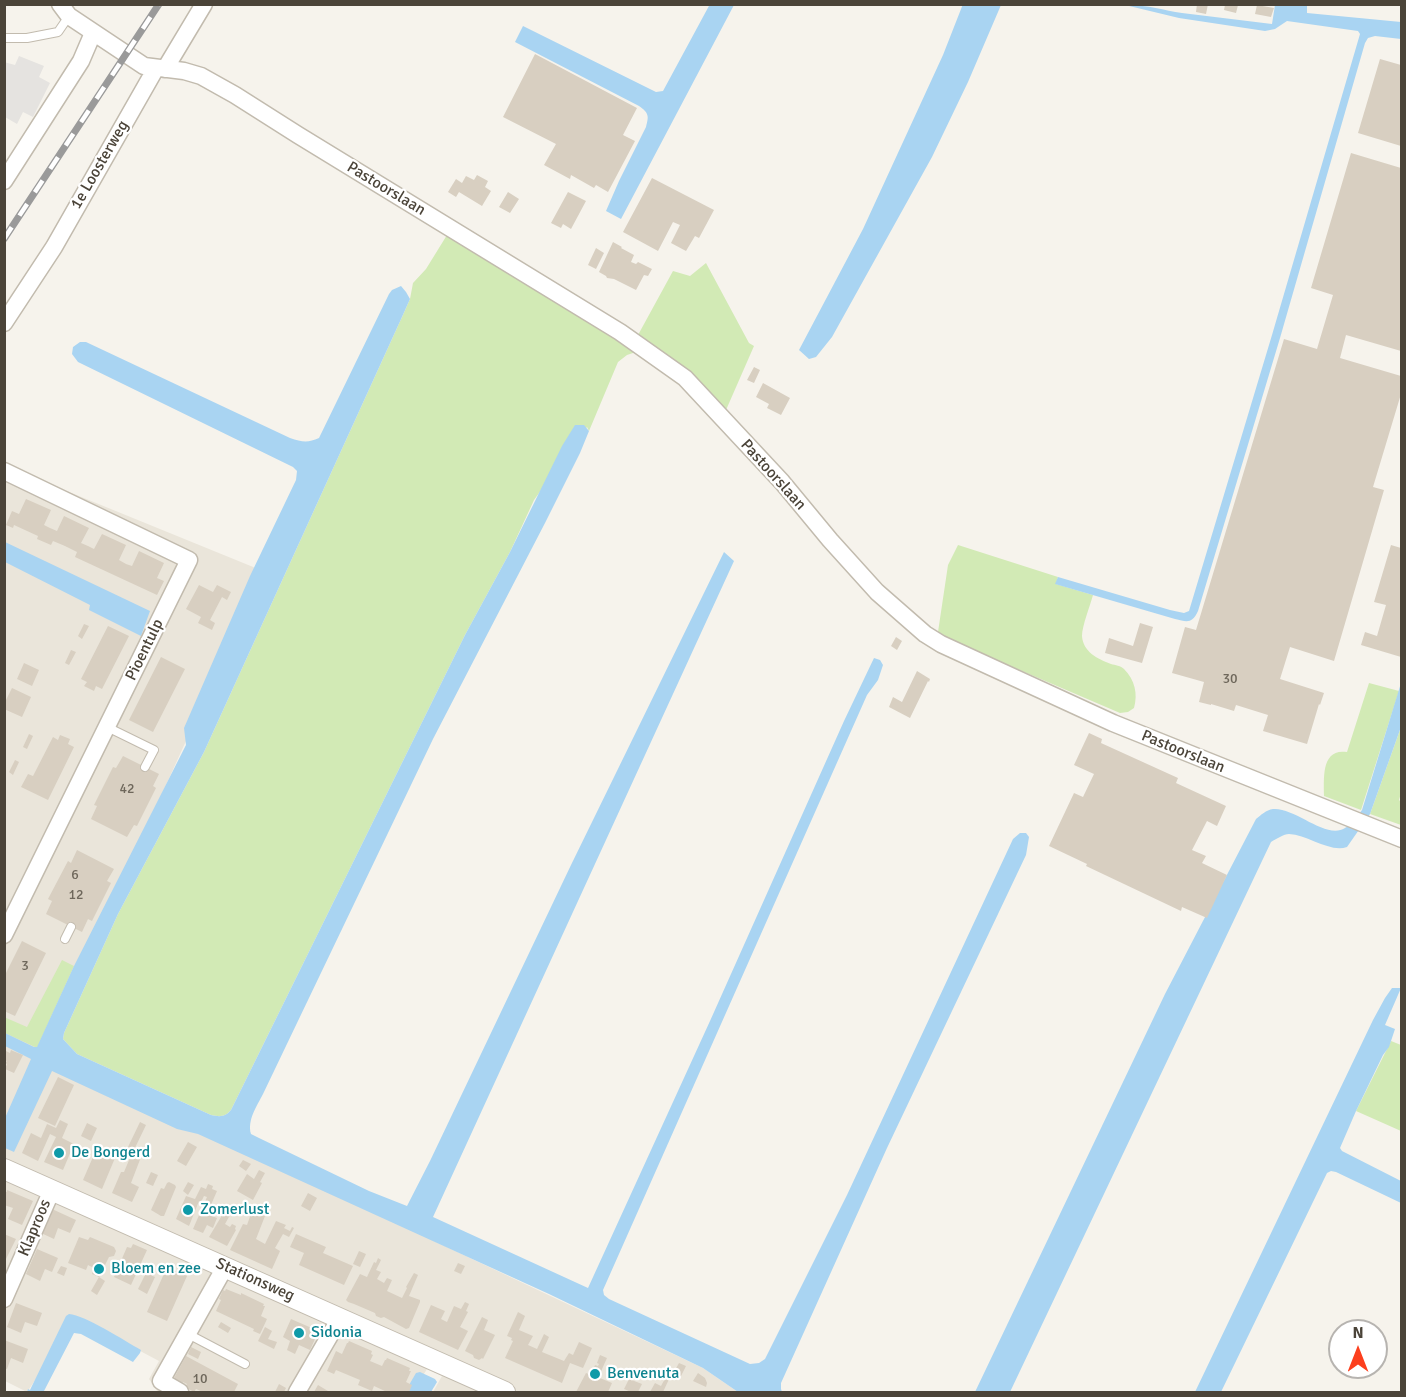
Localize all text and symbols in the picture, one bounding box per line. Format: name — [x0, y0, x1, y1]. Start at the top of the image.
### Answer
street label: 1e Loosterweg — [67, 117, 133, 213]
street label: Pastoorslaan — [343, 158, 429, 220]
street label: Pastoorslaan — [736, 436, 810, 514]
street label: Pioentulp — [122, 616, 168, 684]
house number: 30 — [1222, 671, 1238, 687]
street label: Pastoorslaan — [1138, 727, 1228, 777]
house number: 42 — [119, 781, 135, 797]
house number: 6 — [71, 867, 79, 883]
house number: 12 — [68, 887, 84, 903]
house number: 3 — [21, 958, 29, 974]
place label: De Bongerd — [71, 1143, 150, 1163]
marker: De Bongerd — [52, 1146, 66, 1160]
street label: Klaproos — [14, 1197, 56, 1259]
place label: Zomerlust — [200, 1200, 269, 1220]
marker: Zomerlust — [181, 1203, 195, 1217]
street label: Stationsweg — [213, 1254, 297, 1306]
place label: Bloem en zee — [111, 1259, 201, 1279]
marker: Bloem en zee — [92, 1262, 106, 1276]
north arrow — [1328, 1319, 1388, 1379]
place label: Sidonia — [311, 1323, 362, 1343]
text: N — [1352, 1323, 1364, 1343]
marker: Sidonia — [292, 1326, 306, 1340]
place label: Benvenuta — [607, 1364, 679, 1384]
marker: Benvenuta — [588, 1367, 602, 1381]
house number: 10 — [192, 1371, 208, 1387]

